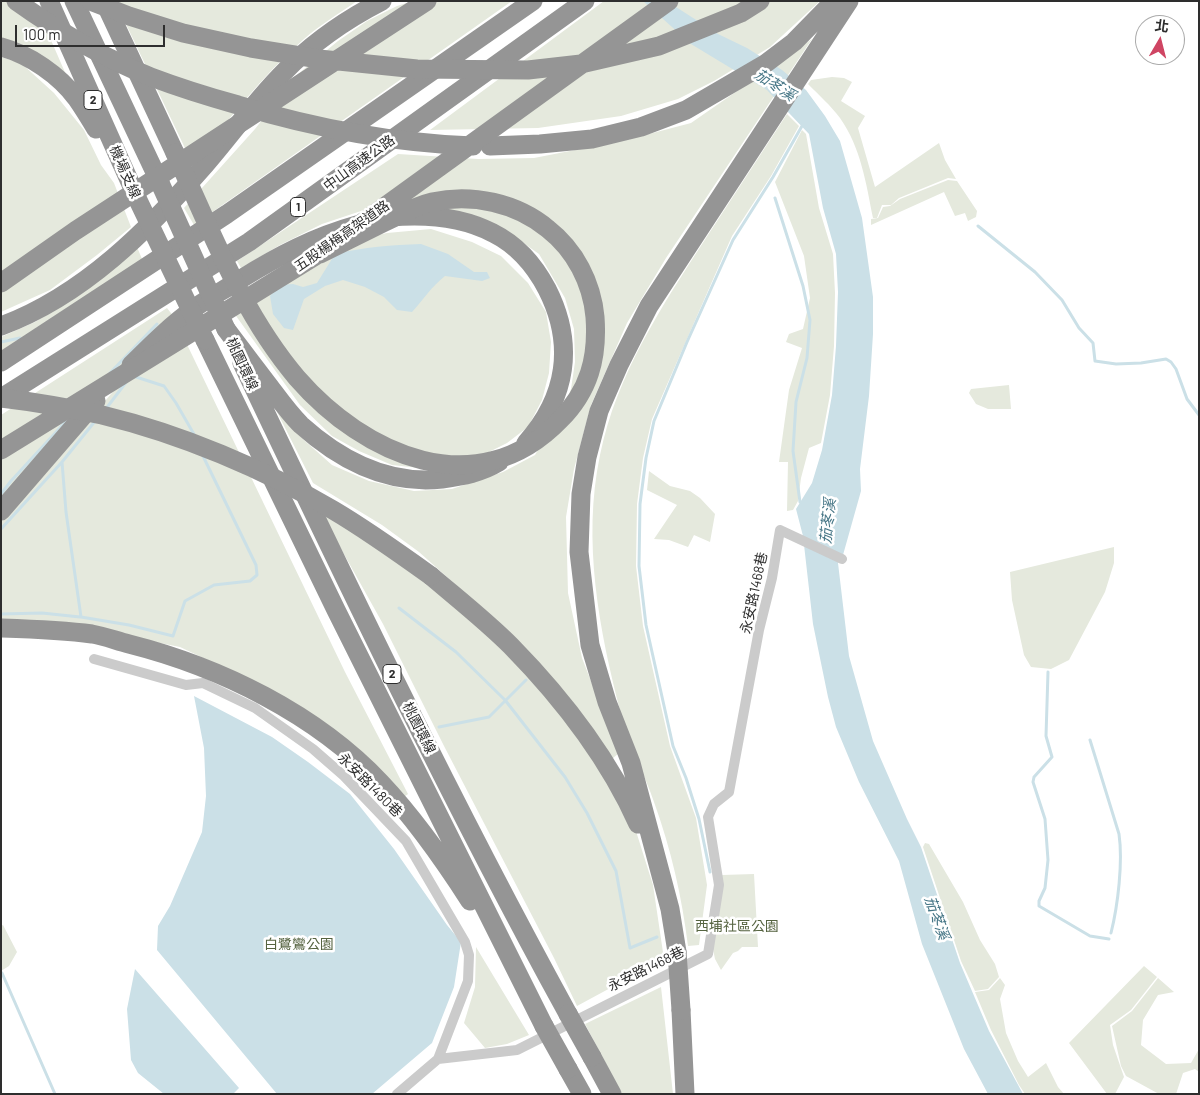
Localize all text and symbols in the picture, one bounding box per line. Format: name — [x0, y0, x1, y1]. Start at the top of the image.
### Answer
scale bar — [18, 15, 168, 47]
north arrow — [1135, 15, 1185, 65]
text: 北 — [1154, 16, 1170, 35]
text: 100 m — [23, 25, 61, 43]
water label: 茄苳溪 — [751, 65, 799, 105]
road number: 2 — [84, 90, 102, 110]
street label: 中山高速公路 — [320, 132, 398, 194]
street label: 機場支線 — [106, 143, 144, 201]
street label: 五股楊梅高架道路 — [291, 197, 393, 275]
road number: 1 — [290, 198, 306, 216]
street label: 桃園環線 — [223, 335, 261, 393]
water label: 茄苳溪 — [817, 498, 839, 544]
street label: 永安路1468巷 — [737, 551, 771, 635]
road number: 2 — [383, 664, 401, 684]
street label: 桃園環線 — [399, 699, 439, 757]
street label: 永安路1480巷 — [334, 749, 406, 821]
water label: 茄苳溪 — [921, 894, 953, 942]
park label: 西埔社區公園 — [695, 918, 779, 934]
park label: 白鷺鸞公園 — [264, 936, 334, 952]
street label: 永安路1468巷 — [605, 943, 687, 995]

